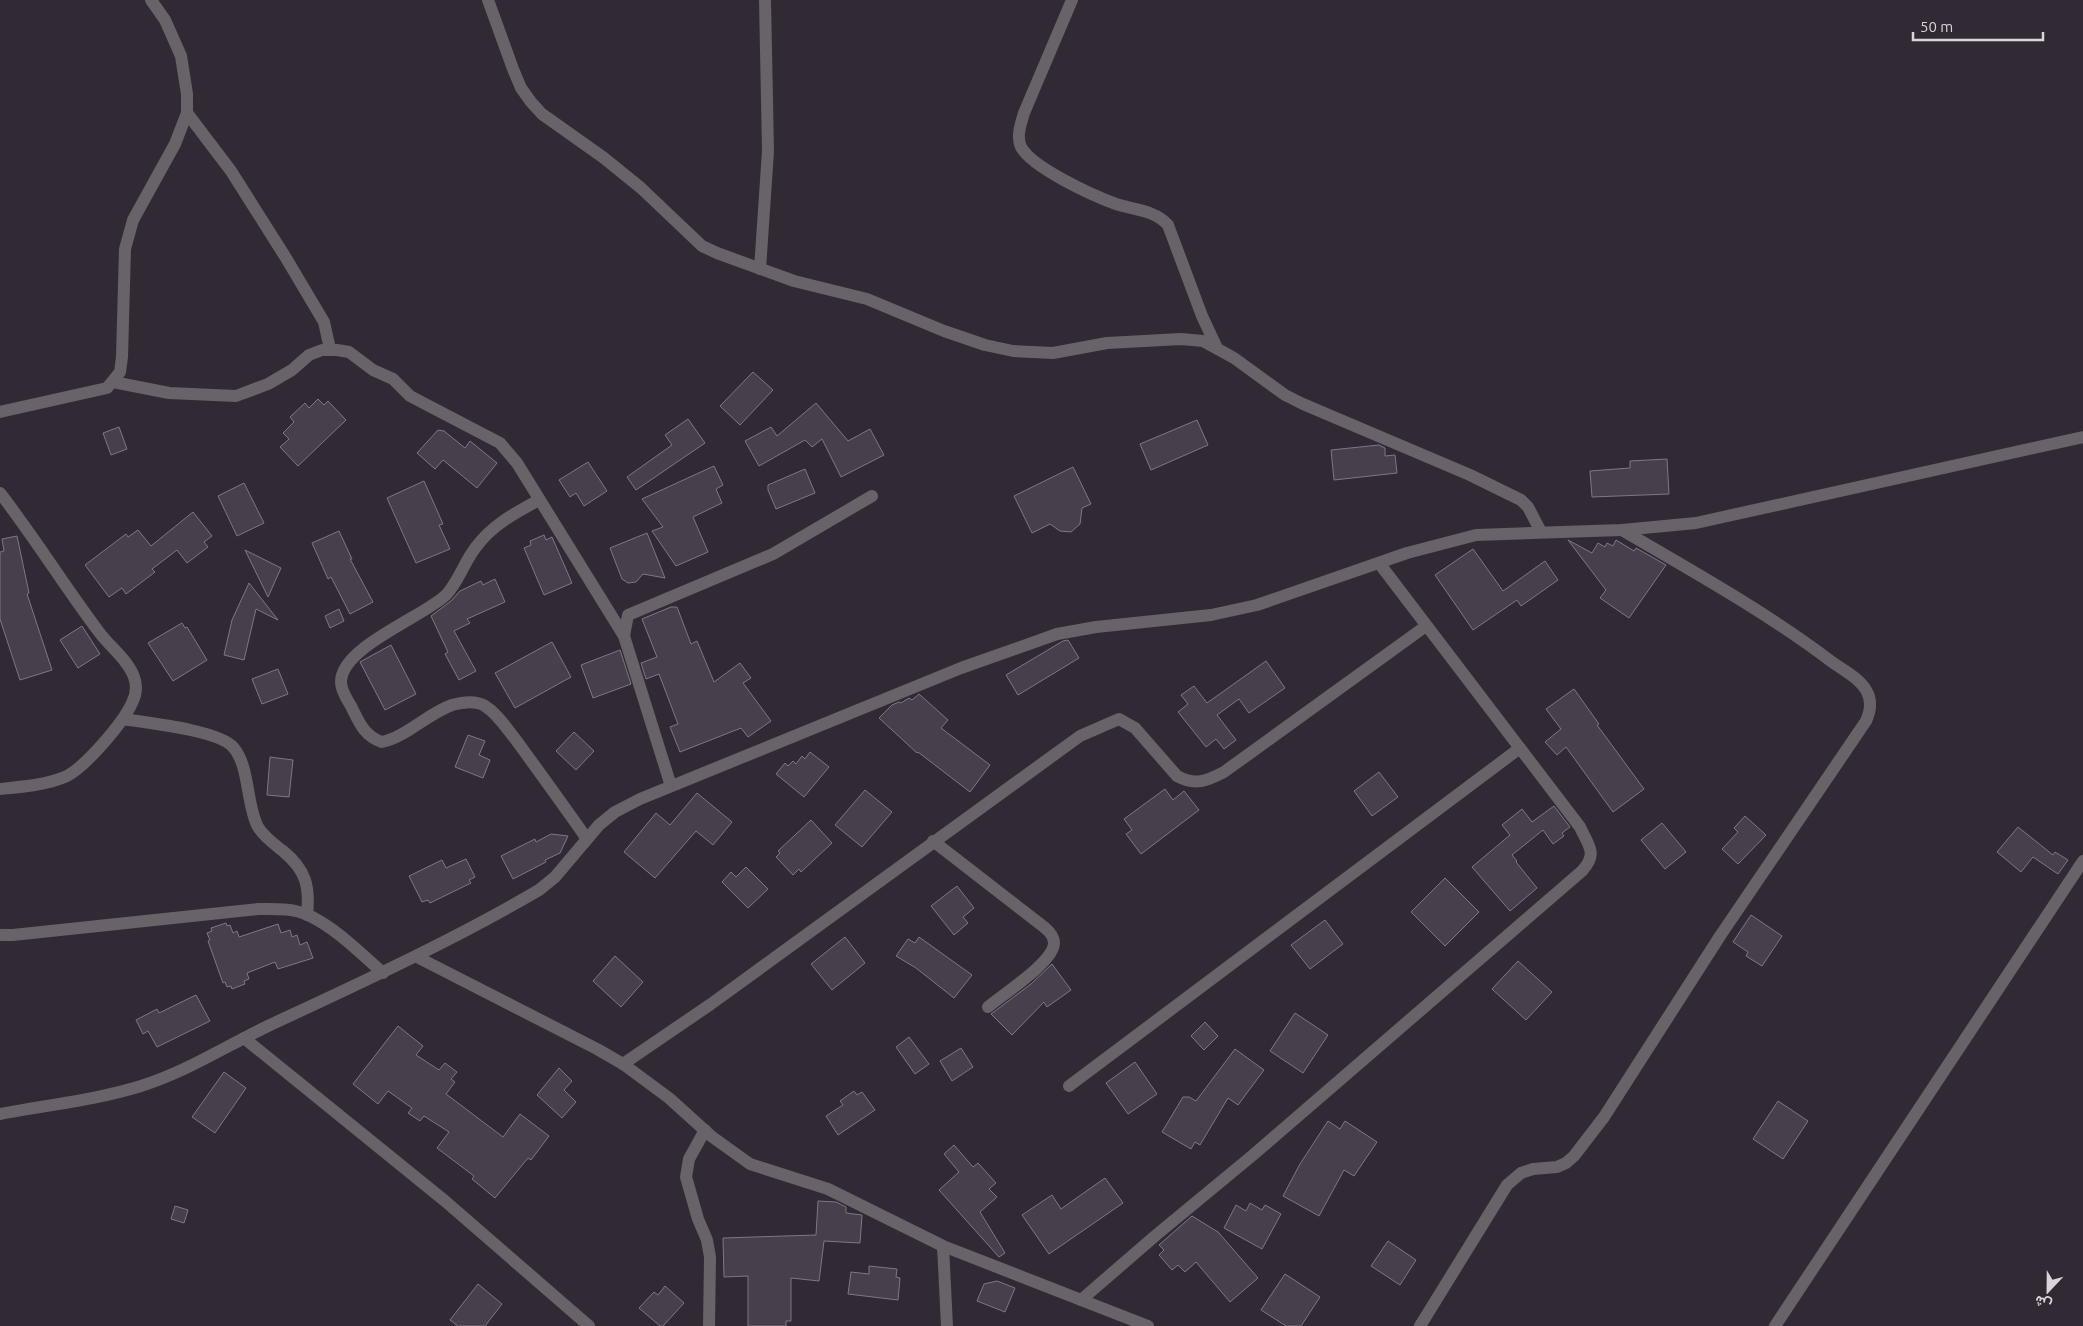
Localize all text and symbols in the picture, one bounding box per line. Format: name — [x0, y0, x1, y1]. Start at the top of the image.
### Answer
scale bar — [1913, 10, 2043, 42]
text: 50 m — [1920, 18, 1953, 35]
north arrow — [2023, 1266, 2073, 1316]
text: ش — [2032, 1291, 2054, 1314]

